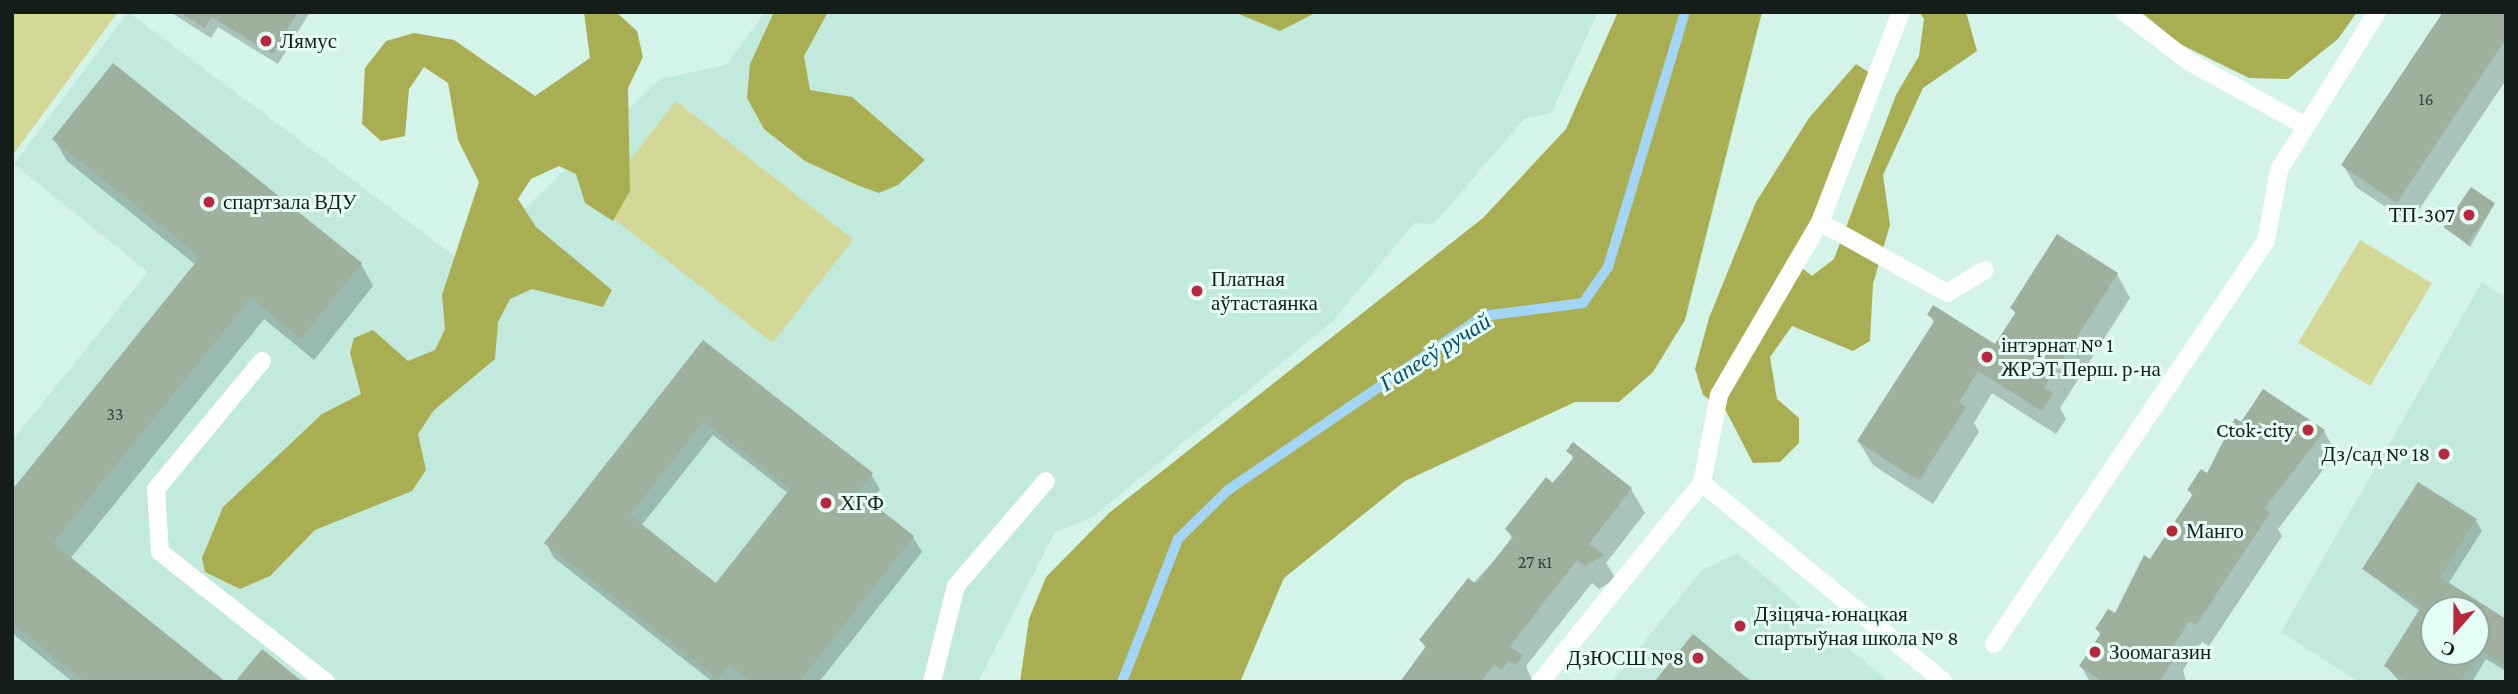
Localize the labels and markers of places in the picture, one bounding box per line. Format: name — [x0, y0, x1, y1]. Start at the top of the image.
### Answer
place label: Лямус — [280, 28, 337, 54]
marker: Лямус — [258, 33, 274, 49]
place label: спартзала ВДУ — [223, 189, 357, 215]
marker: спартзала ВДУ — [201, 194, 217, 210]
place label: ТП-307 — [2389, 202, 2455, 228]
marker: ТП-307 — [2461, 207, 2477, 223]
place label: Платная аўтастаянка — [1211, 266, 1318, 316]
marker: Платная аўтастаянка — [1189, 283, 1205, 299]
place label: інтэрнат № 1 ЖРЭТ Перш. р-на — [2001, 332, 2161, 382]
marker: інтэрнат № 1 ЖРЭТ Перш. р-на — [1979, 349, 1995, 365]
place label: Ctok-city — [2216, 417, 2294, 443]
marker: Ctok-city — [2300, 422, 2316, 438]
place label: Дз/сад № 18 — [2322, 441, 2430, 467]
marker: Дз/сад № 18 — [2436, 446, 2452, 462]
place label: ХГФ — [840, 490, 884, 516]
marker: ХГФ — [818, 495, 834, 511]
place label: Манго — [2186, 518, 2244, 544]
marker: Манго — [2164, 523, 2180, 539]
place label: Дзіцяча-юнацкая спартыўная школа № 8 — [1754, 601, 1959, 651]
marker: Дзіцяча-юнацкая спартыўная школа № 8 — [1732, 618, 1748, 634]
place label: Зоомагазин — [2109, 639, 2211, 665]
marker: Зоомагазин — [2087, 644, 2103, 660]
place label: ДзЮСШ №8 — [1567, 645, 1684, 671]
marker: ДзЮСШ №8 — [1690, 650, 1706, 666]

